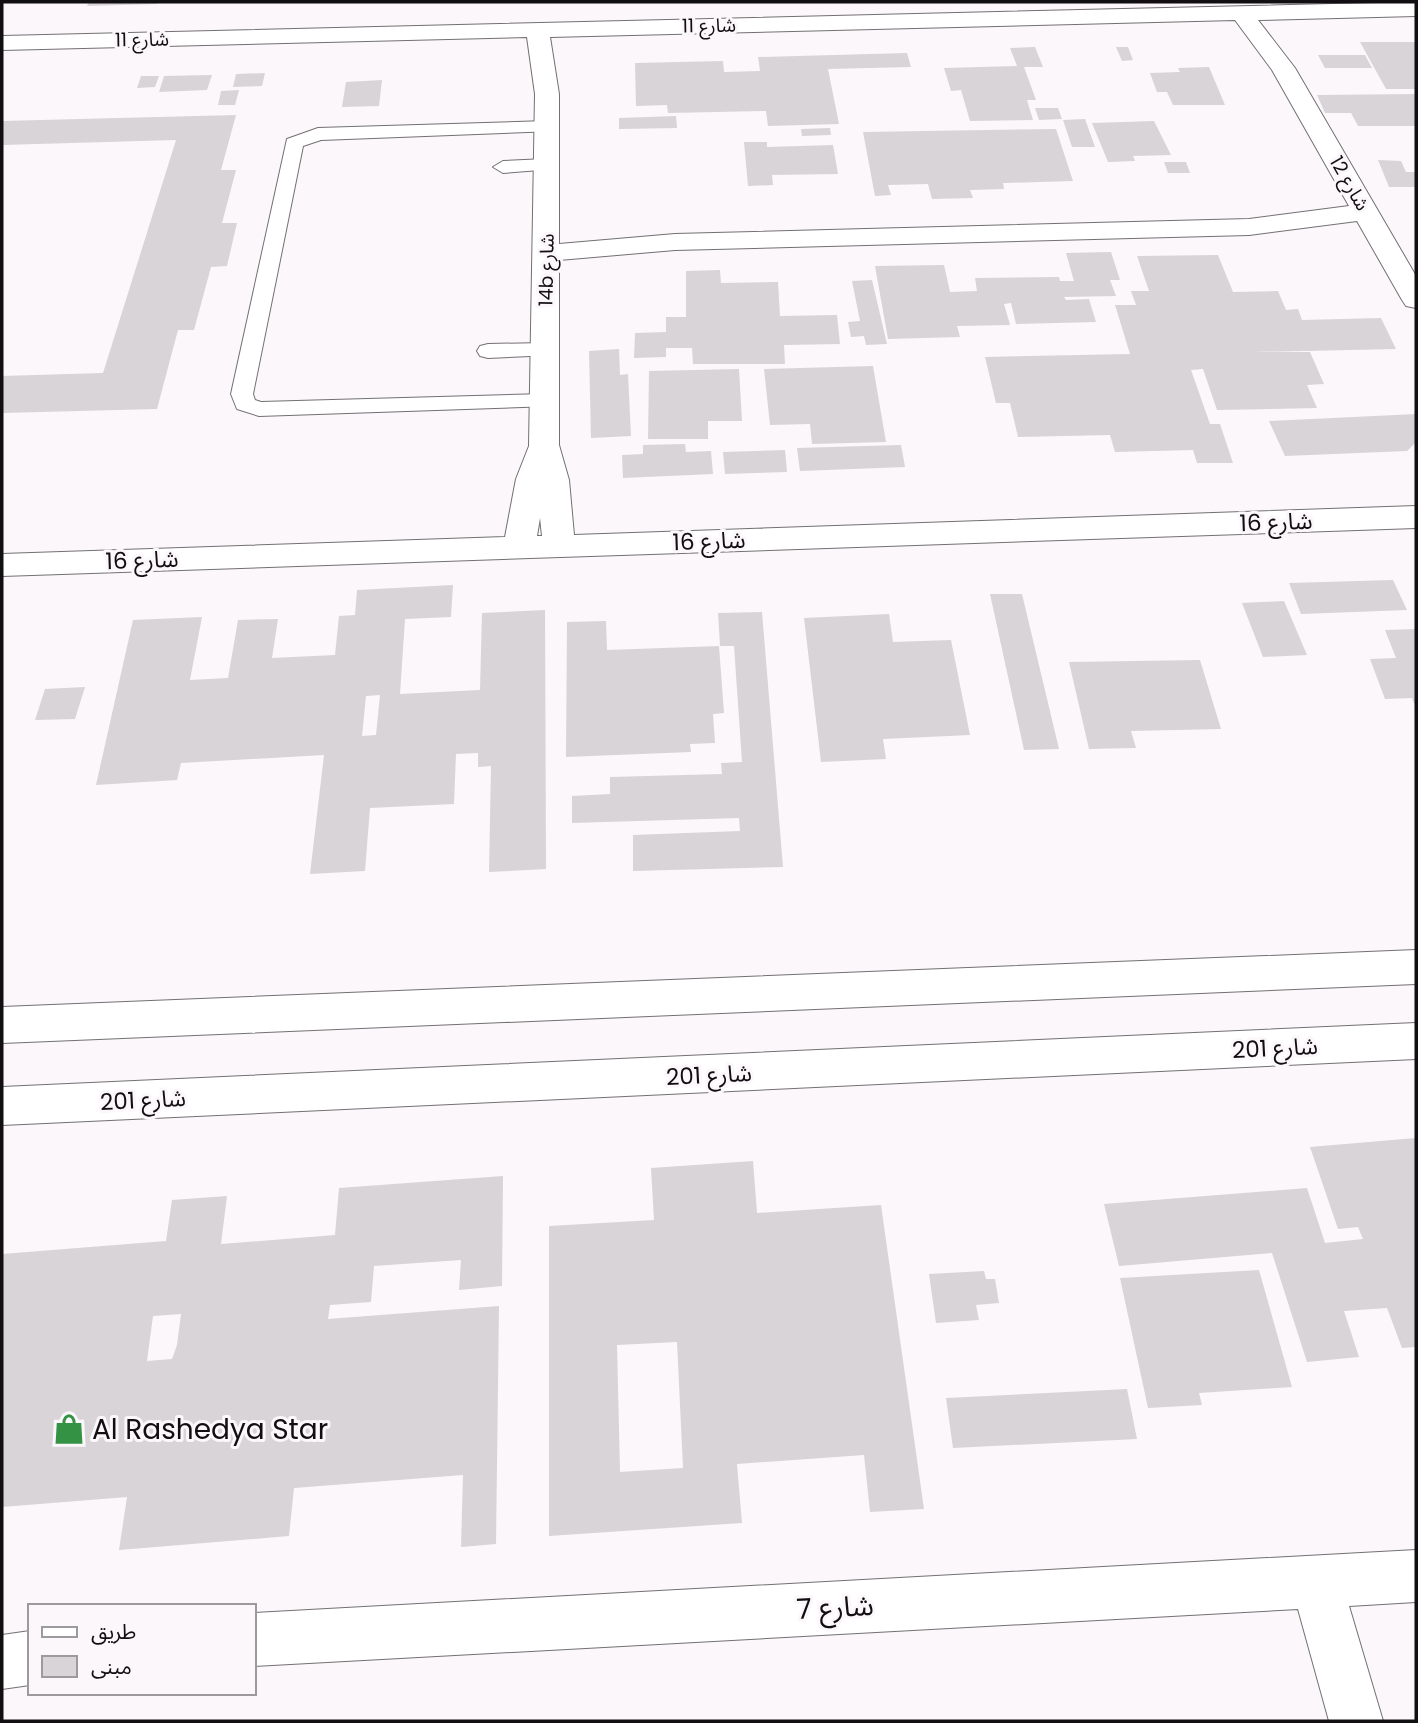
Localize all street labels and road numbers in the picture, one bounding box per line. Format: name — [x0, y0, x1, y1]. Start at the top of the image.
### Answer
street label: شارع 11 — [682, 12, 736, 39]
street label: شارع 11 — [115, 26, 169, 53]
street label: شارع 12 — [1323, 151, 1376, 216]
street label: 14b شارع — [532, 233, 561, 307]
street label: شارع 16 — [1239, 505, 1313, 540]
street label: شارع 16 — [672, 524, 746, 559]
street label: شارع 16 — [105, 543, 179, 578]
street label: شارع 201 — [1231, 1030, 1319, 1067]
street label: شارع 201 — [665, 1057, 753, 1094]
street label: شارع 201 — [99, 1082, 187, 1119]
street label: شارع 7 — [795, 1586, 875, 1630]

